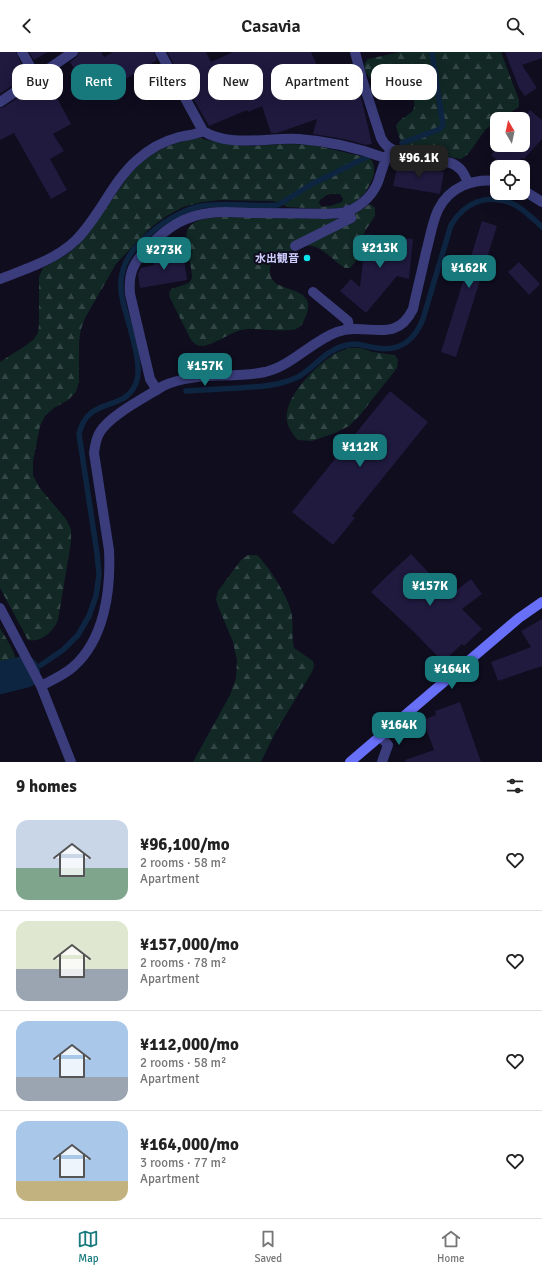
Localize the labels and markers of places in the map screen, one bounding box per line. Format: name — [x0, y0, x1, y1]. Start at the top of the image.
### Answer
pin: ¥96.1K — [386, 145, 452, 179]
pin: ¥213K — [352, 235, 408, 269]
pin: ¥273K — [136, 237, 192, 271]
place label: 水出観音 — [255, 252, 299, 265]
marker: 水出観音 — [302, 253, 312, 263]
pin: ¥162K — [441, 255, 497, 289]
pin: ¥157K — [177, 353, 233, 387]
pin: ¥112K — [332, 434, 388, 468]
pin: ¥157K — [402, 573, 458, 607]
pin: ¥164K — [424, 656, 480, 690]
pin: ¥164K — [371, 712, 427, 746]

